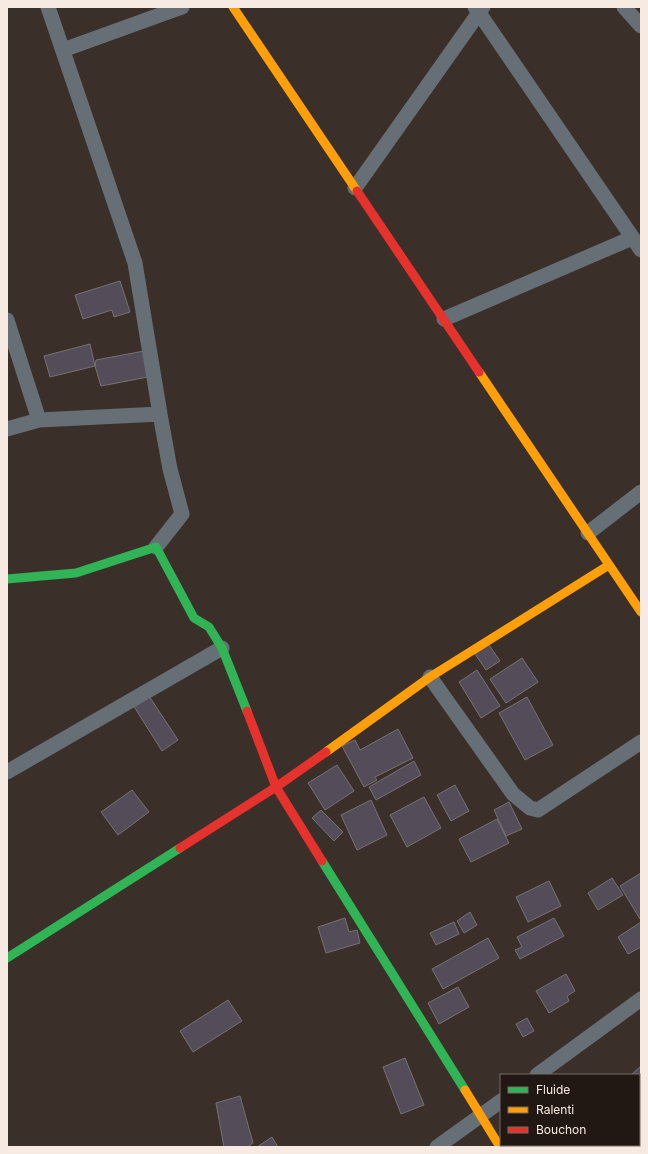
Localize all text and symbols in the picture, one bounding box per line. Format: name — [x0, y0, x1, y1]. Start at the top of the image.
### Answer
legend — [500, 1074, 640, 1146]
text: Fluide — [536, 1082, 570, 1097]
text: Ralenti — [536, 1102, 574, 1117]
text: Bouchon — [536, 1122, 586, 1137]

